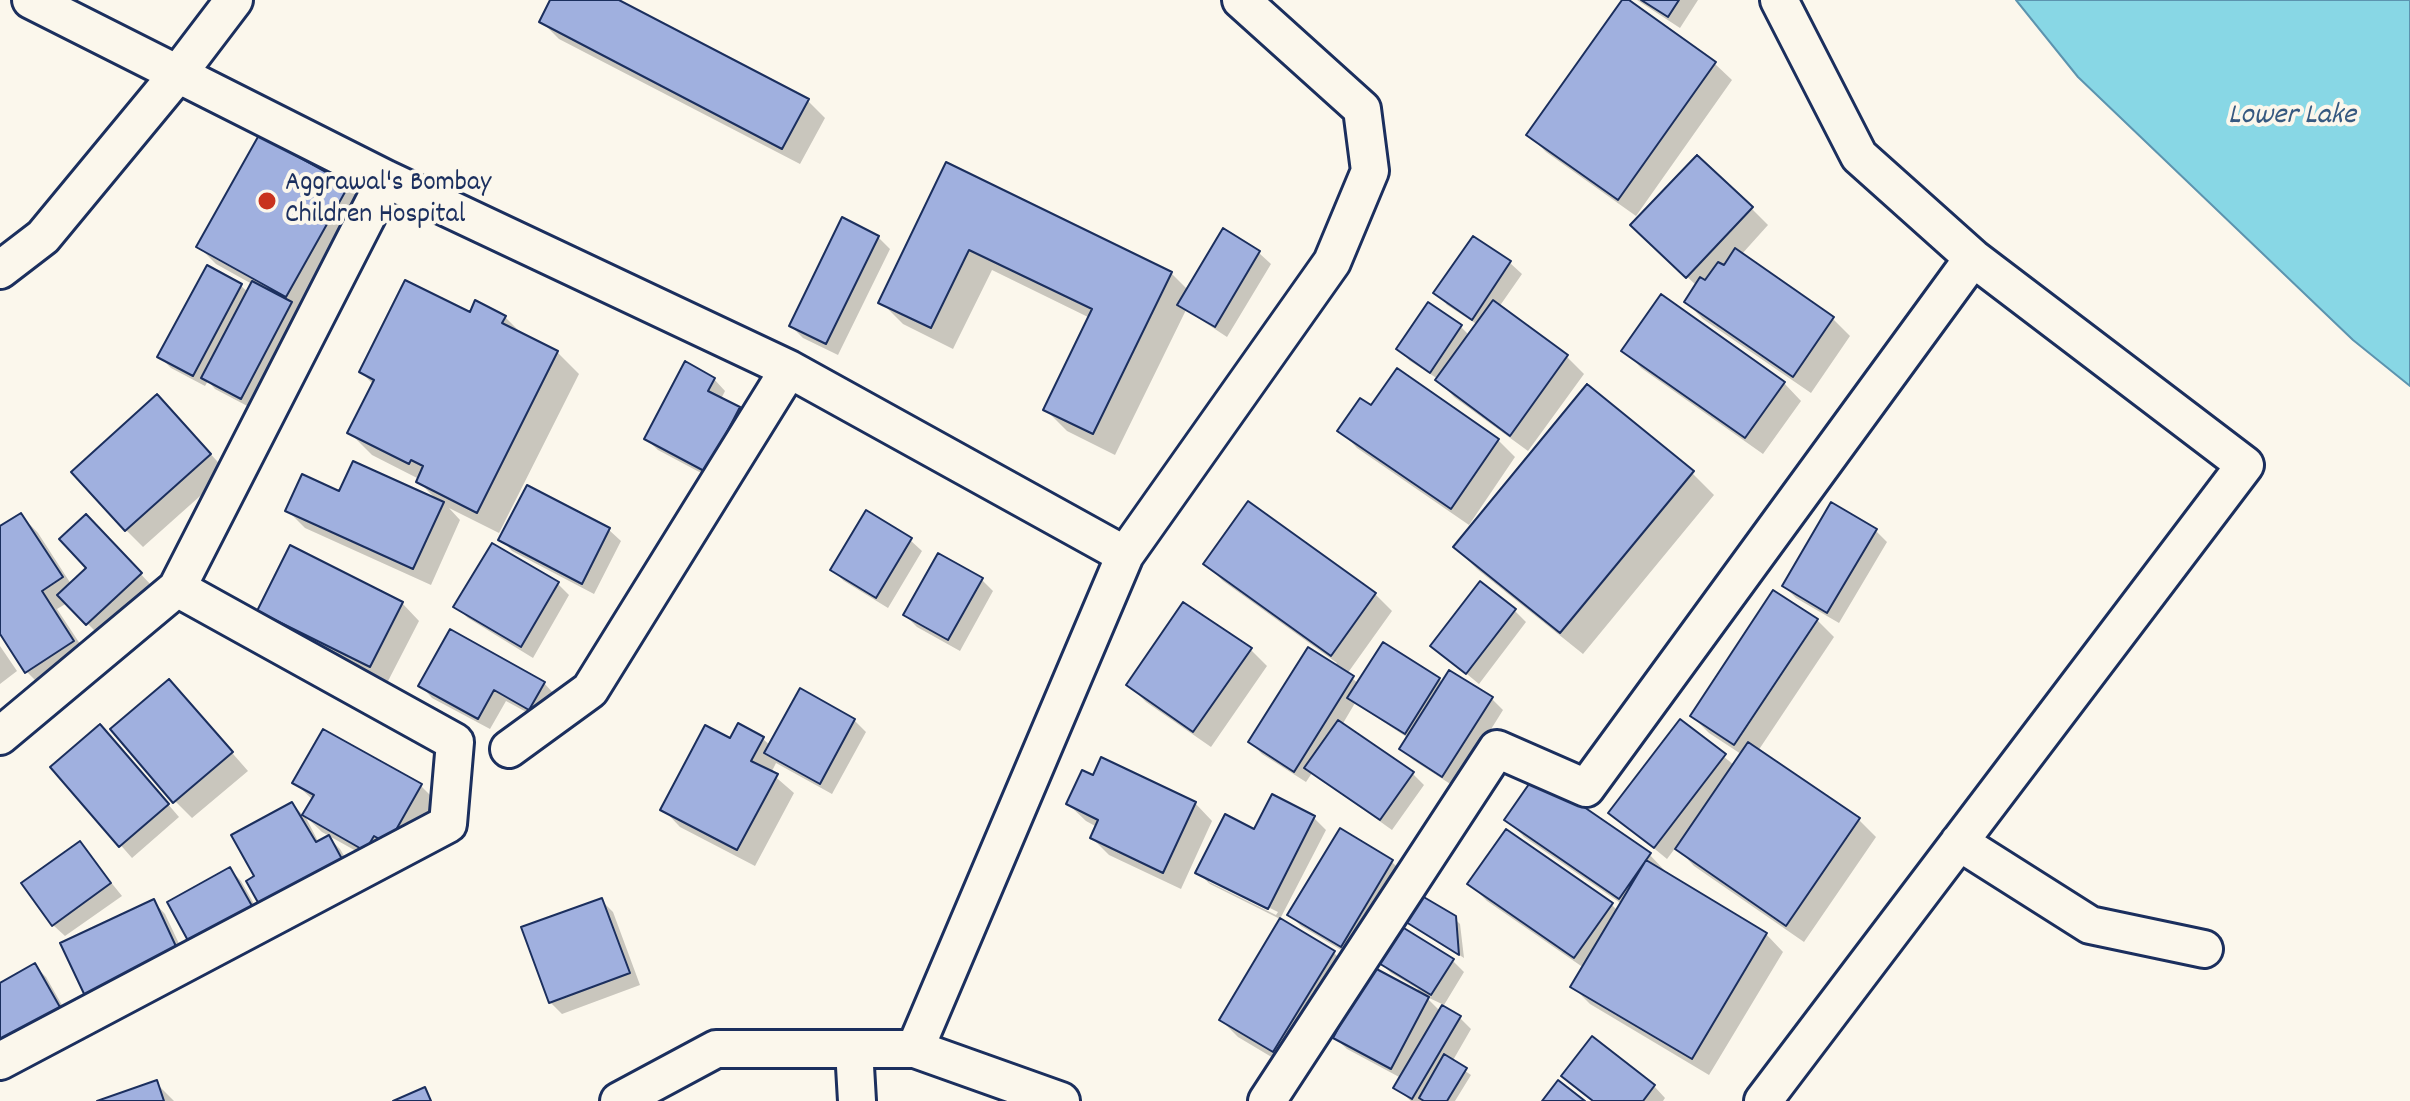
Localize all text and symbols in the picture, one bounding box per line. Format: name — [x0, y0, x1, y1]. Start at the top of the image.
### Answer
water label: Lower Lake — [2228, 100, 2356, 136]
place label: Aggrawal's Bombay Children Hospital — [285, 168, 491, 234]
marker: Aggrawal's Bombay Children Hospital — [256, 190, 278, 212]

